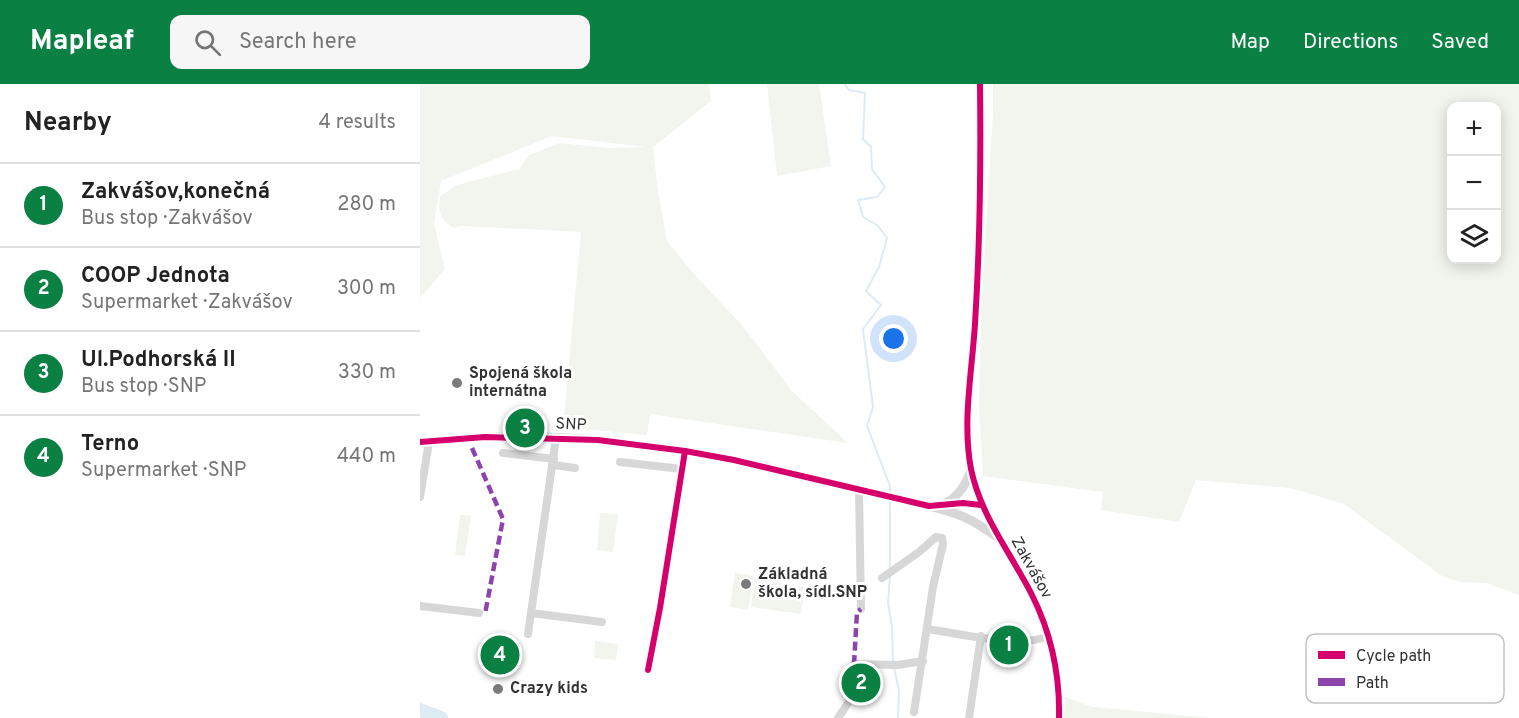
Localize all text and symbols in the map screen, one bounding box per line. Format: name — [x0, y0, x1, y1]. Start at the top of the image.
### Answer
search box — [170, 15, 590, 69]
text: Mapleaf — [30, 24, 134, 60]
icon: search — [191, 26, 224, 59]
text: Search here — [239, 29, 357, 56]
text: Map — [1230, 29, 1270, 56]
text: Directions — [1303, 29, 1398, 56]
text: Saved — [1431, 29, 1489, 56]
map controls — [1447, 102, 1501, 264]
button: + — [1447, 102, 1501, 156]
text: Nearby — [24, 107, 112, 140]
text: 4 results — [319, 110, 396, 136]
button: − — [1447, 156, 1501, 210]
text: Zakvášov,konečná — [81, 179, 270, 206]
text: 1 — [40, 192, 48, 218]
text: 280 m — [337, 192, 396, 218]
text: Bus stop · Zakvášov — [81, 206, 253, 232]
button: layers — [1447, 210, 1501, 264]
text: COOP Jednota — [81, 263, 230, 290]
text: 2 — [37, 276, 50, 302]
text: 300 m — [337, 276, 396, 302]
text: Supermarket · Zakvášov — [81, 290, 293, 316]
your location — [879, 324, 908, 353]
text: Ul.Podhorská II — [81, 347, 236, 374]
text: 3 — [38, 360, 50, 386]
text: 330 m — [338, 360, 396, 386]
place label: Spojená škola internátna — [469, 364, 572, 402]
text: Bus stop · SNP — [81, 374, 206, 400]
marker: Spojená škola internátna — [450, 376, 464, 390]
pin: 3 — [506, 406, 544, 450]
street label: SNP — [555, 414, 587, 436]
text: Terno — [81, 431, 139, 458]
text: 4 — [37, 444, 50, 470]
text: 440 m — [337, 444, 396, 470]
text: Supermarket · SNP — [81, 458, 246, 484]
street label: Zakvášov — [1006, 533, 1056, 603]
place label: Základná škola, sídl.SNP — [758, 565, 867, 603]
marker: Základná škola, sídl.SNP — [739, 577, 753, 591]
pin: 1 — [990, 622, 1028, 668]
pin: 4 — [480, 632, 520, 678]
legend — [1306, 634, 1504, 703]
text: Cycle path — [1356, 647, 1431, 667]
pin: 2 — [842, 660, 880, 706]
text: Path — [1356, 674, 1389, 694]
place label: Crazy kids — [510, 679, 588, 699]
marker: Crazy kids — [491, 682, 505, 696]

